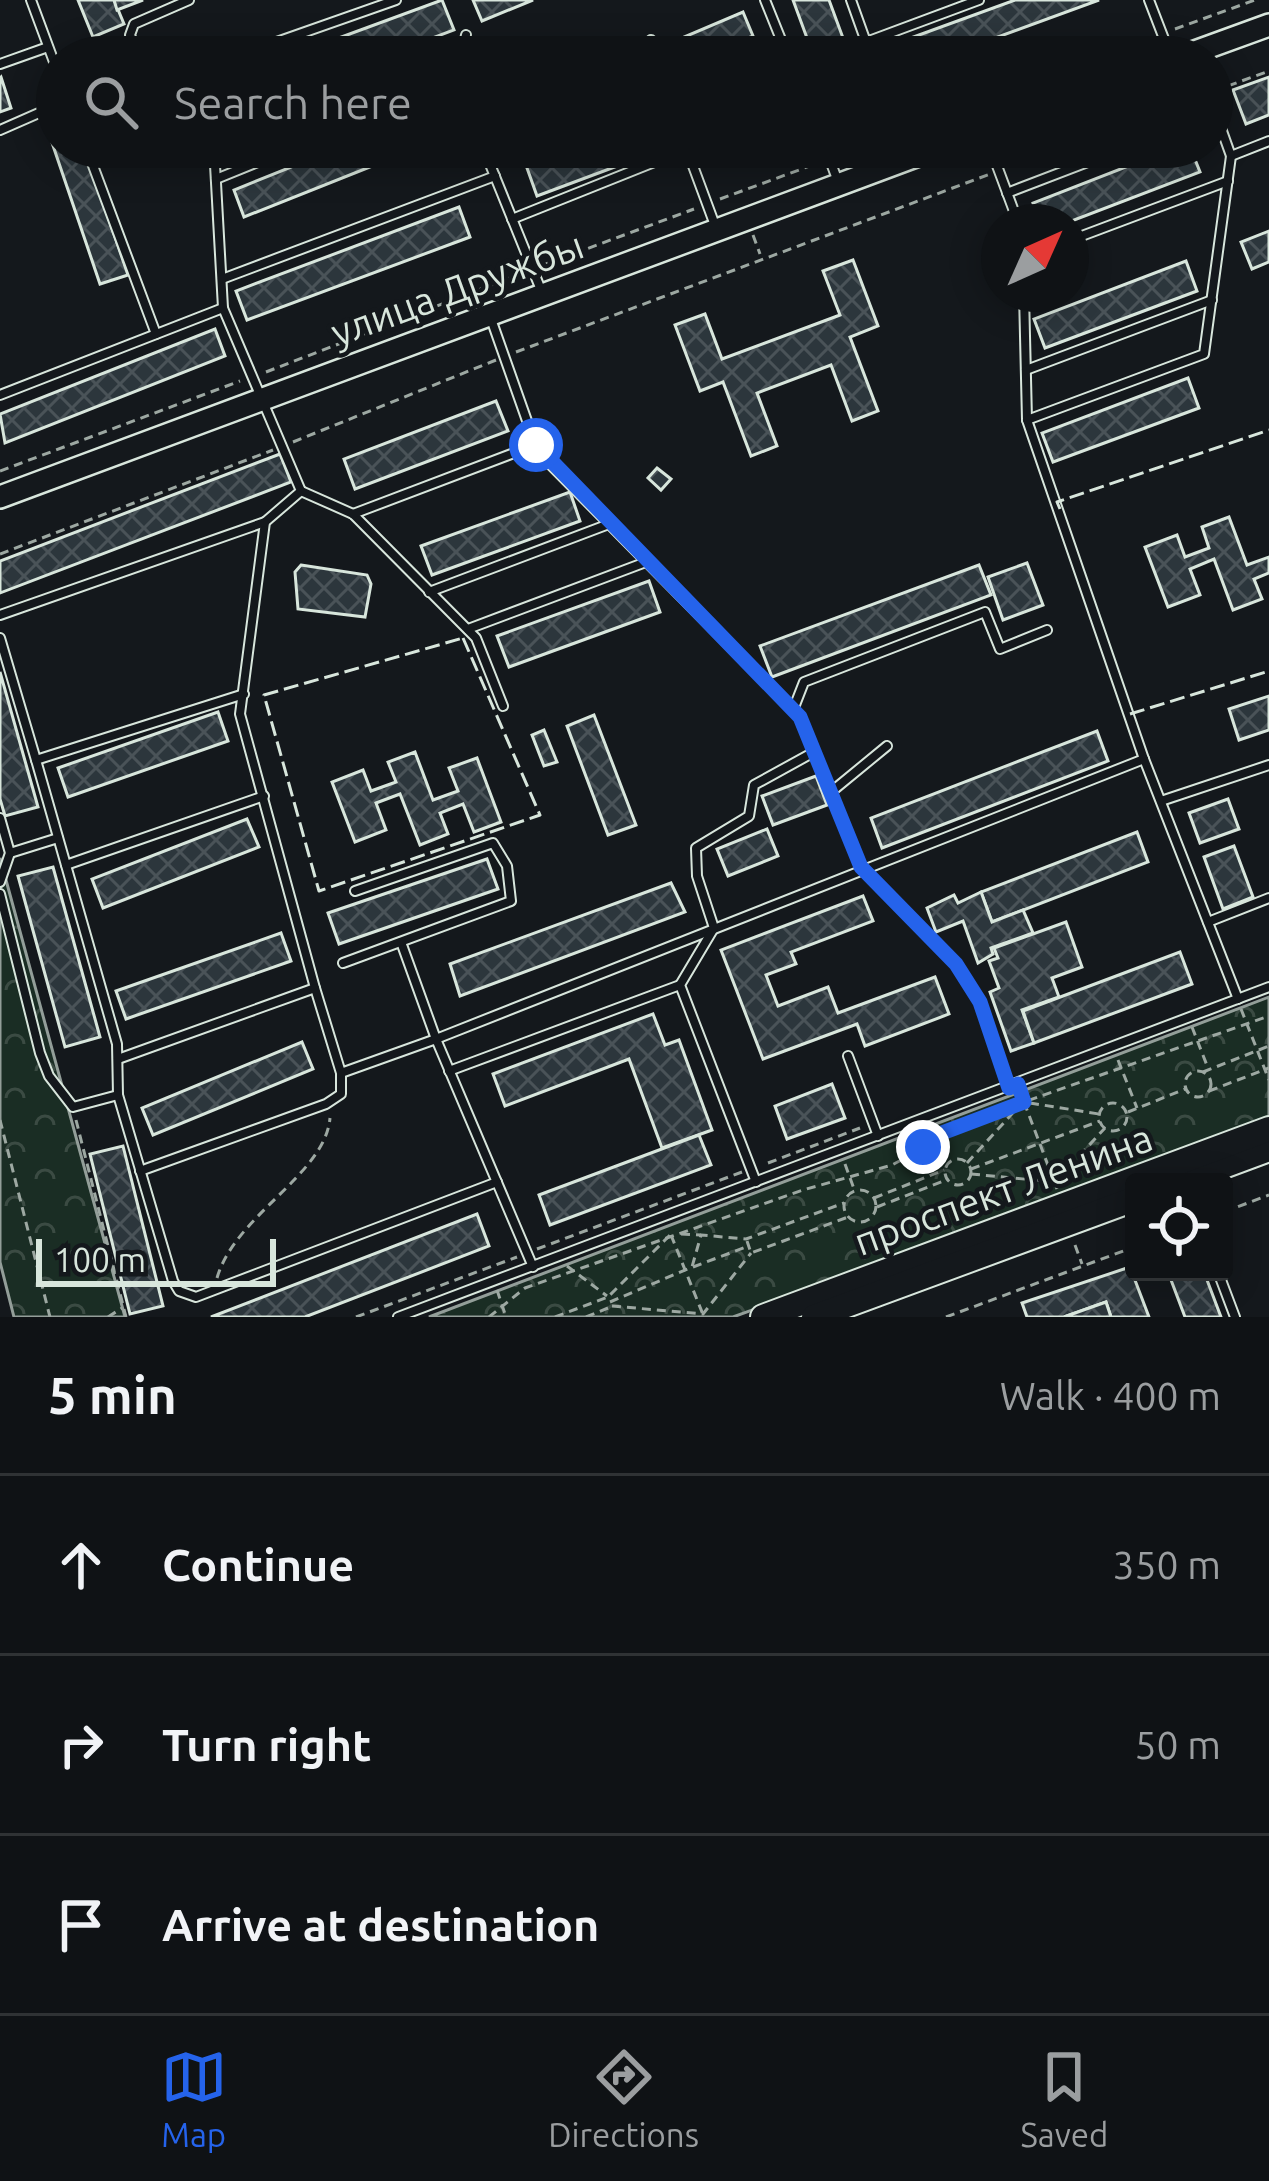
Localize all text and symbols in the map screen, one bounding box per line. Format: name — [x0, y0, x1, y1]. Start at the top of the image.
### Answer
search box — [36, 36, 1233, 168]
icon: search — [78, 69, 144, 135]
text: Search here — [174, 77, 412, 128]
north arrow — [981, 204, 1089, 312]
street label: улица Дружбы — [325, 222, 589, 354]
route start — [509, 418, 563, 472]
street label: проспект Ленина — [848, 1115, 1158, 1263]
route end — [896, 1120, 950, 1174]
map controls — [1125, 1173, 1233, 1281]
button: locate — [1125, 1173, 1233, 1281]
scale bar — [36, 1233, 276, 1286]
text: 100 m — [54, 1241, 146, 1278]
text: 5 min — [48, 1366, 177, 1424]
text: Walk · 400 m — [1000, 1374, 1221, 1417]
icon: ahead — [48, 1532, 114, 1598]
text: Continue — [162, 1539, 354, 1590]
text: 350 m — [1112, 1543, 1221, 1586]
icon: right — [48, 1712, 114, 1778]
text: Turn right — [162, 1719, 371, 1770]
text: 50 m — [1134, 1723, 1221, 1766]
icon: arrive — [48, 1892, 114, 1958]
text: Arrive at destination — [162, 1899, 599, 1950]
tab: Map — [161, 2044, 227, 2153]
tab: Directions — [548, 2044, 699, 2153]
tab: Saved — [1020, 2044, 1108, 2153]

